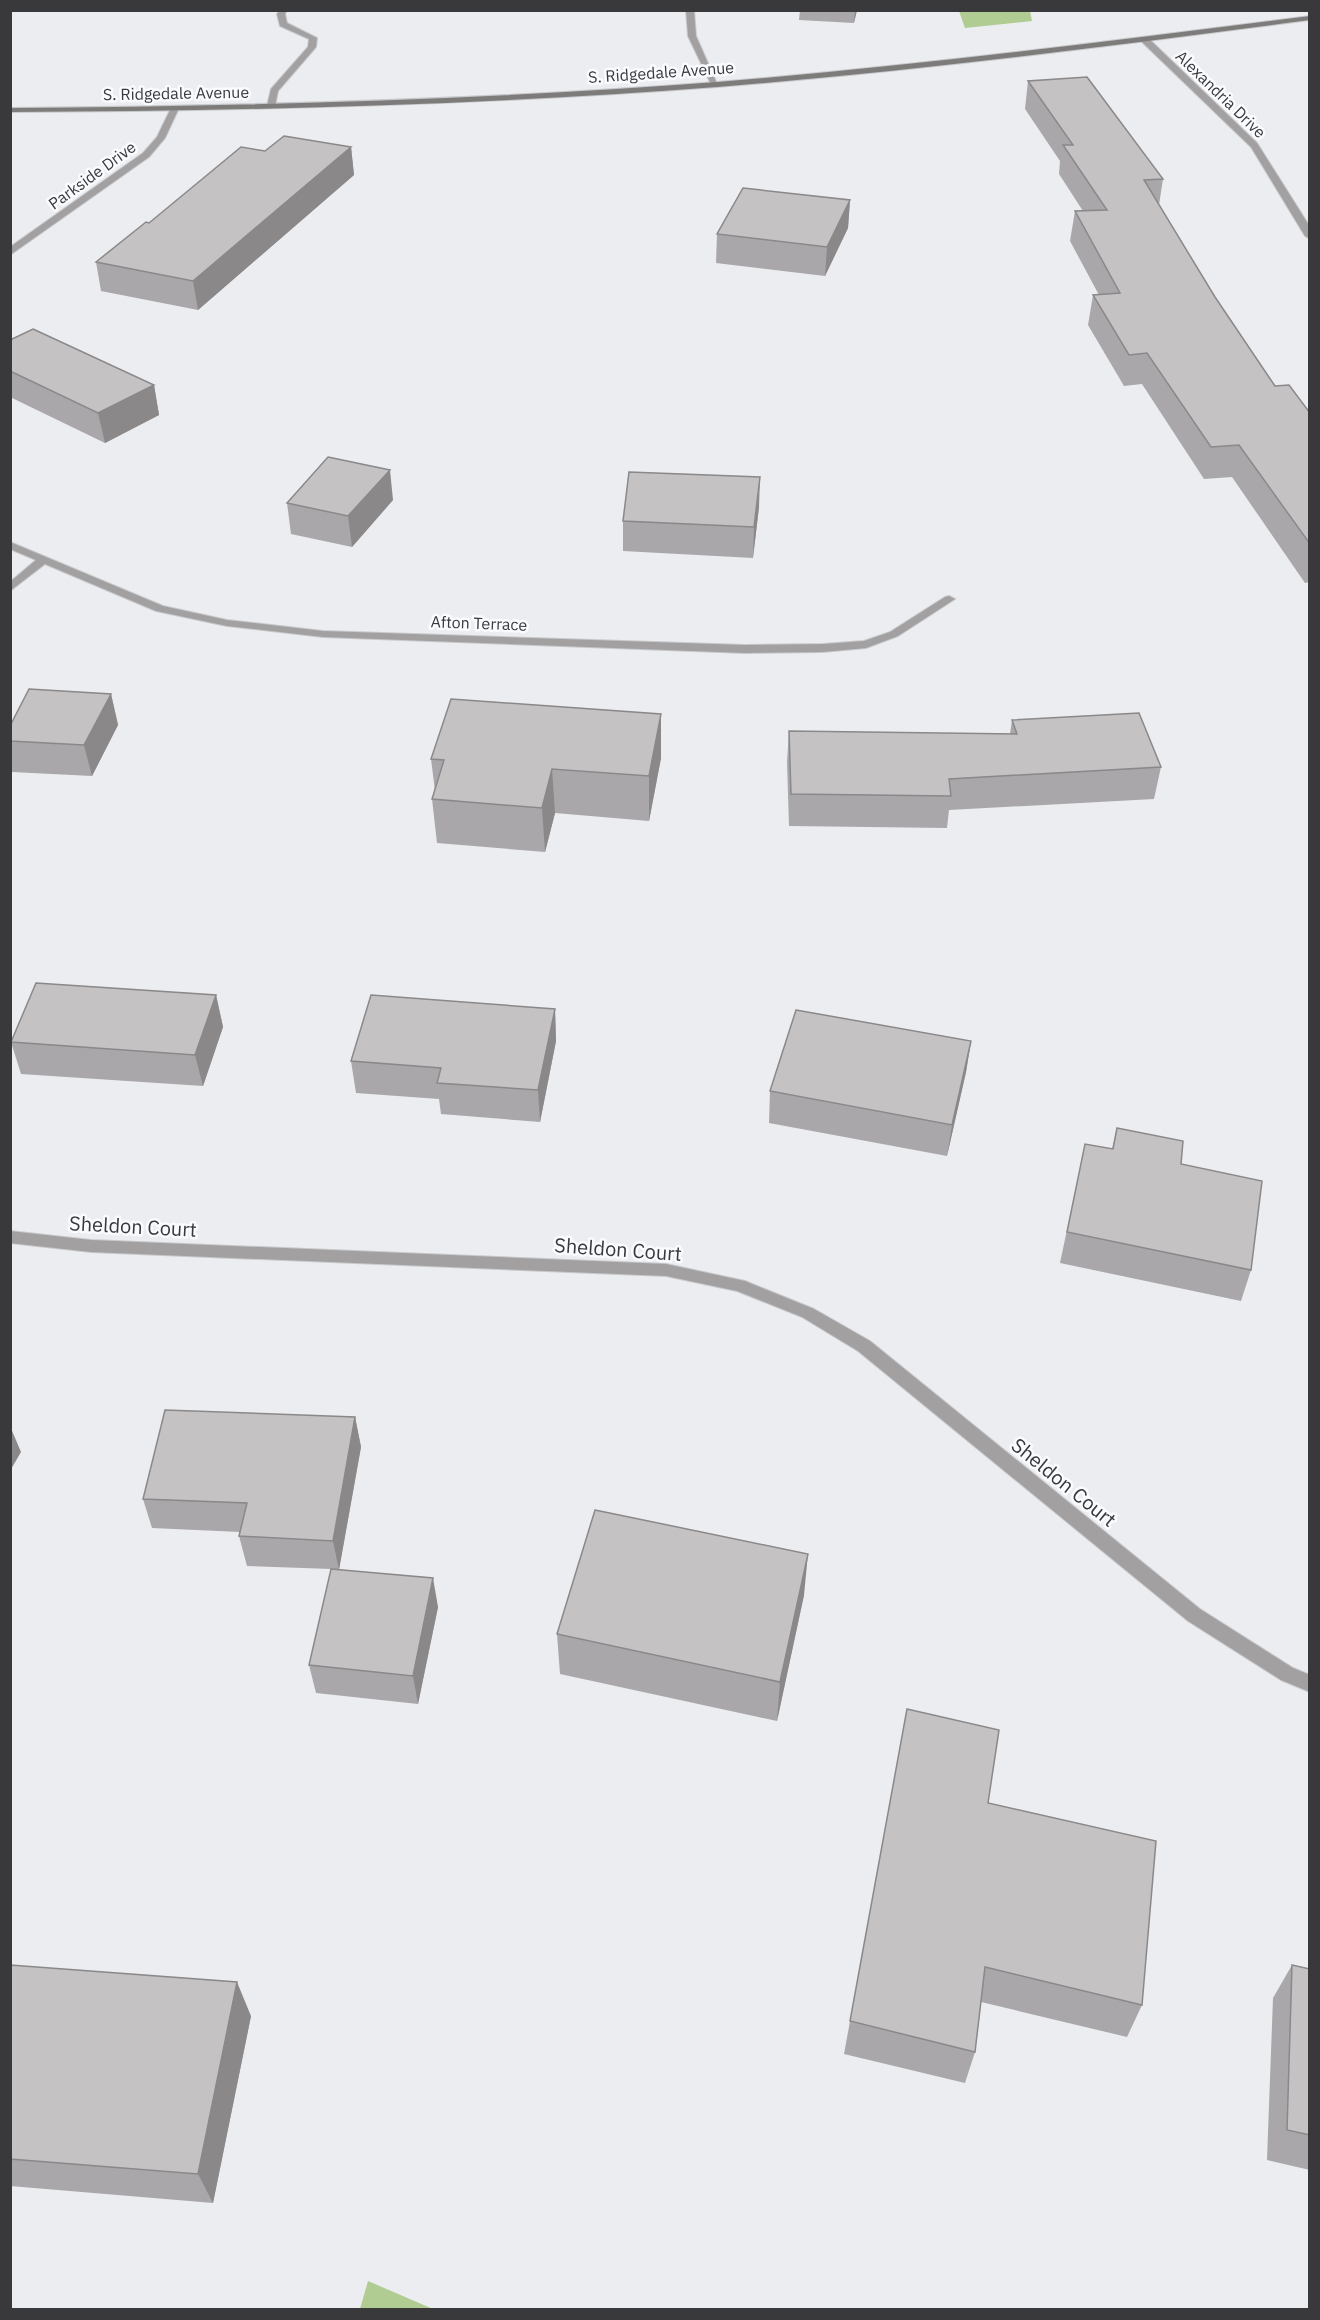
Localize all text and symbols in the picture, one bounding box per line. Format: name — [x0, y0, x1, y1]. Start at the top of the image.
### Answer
street label: Alexandria Drive — [1172, 46, 1270, 142]
street label: S. Ridgedale Avenue — [587, 57, 735, 87]
street label: S. Ridgedale Avenue — [103, 82, 249, 104]
street label: Parkside Drive — [44, 137, 140, 213]
street label: Afton Terrace — [430, 611, 528, 635]
street label: Sheldon Court — [69, 1209, 197, 1243]
street label: Sheldon Court — [553, 1231, 683, 1267]
street label: Sheldon Court — [1006, 1431, 1122, 1533]

